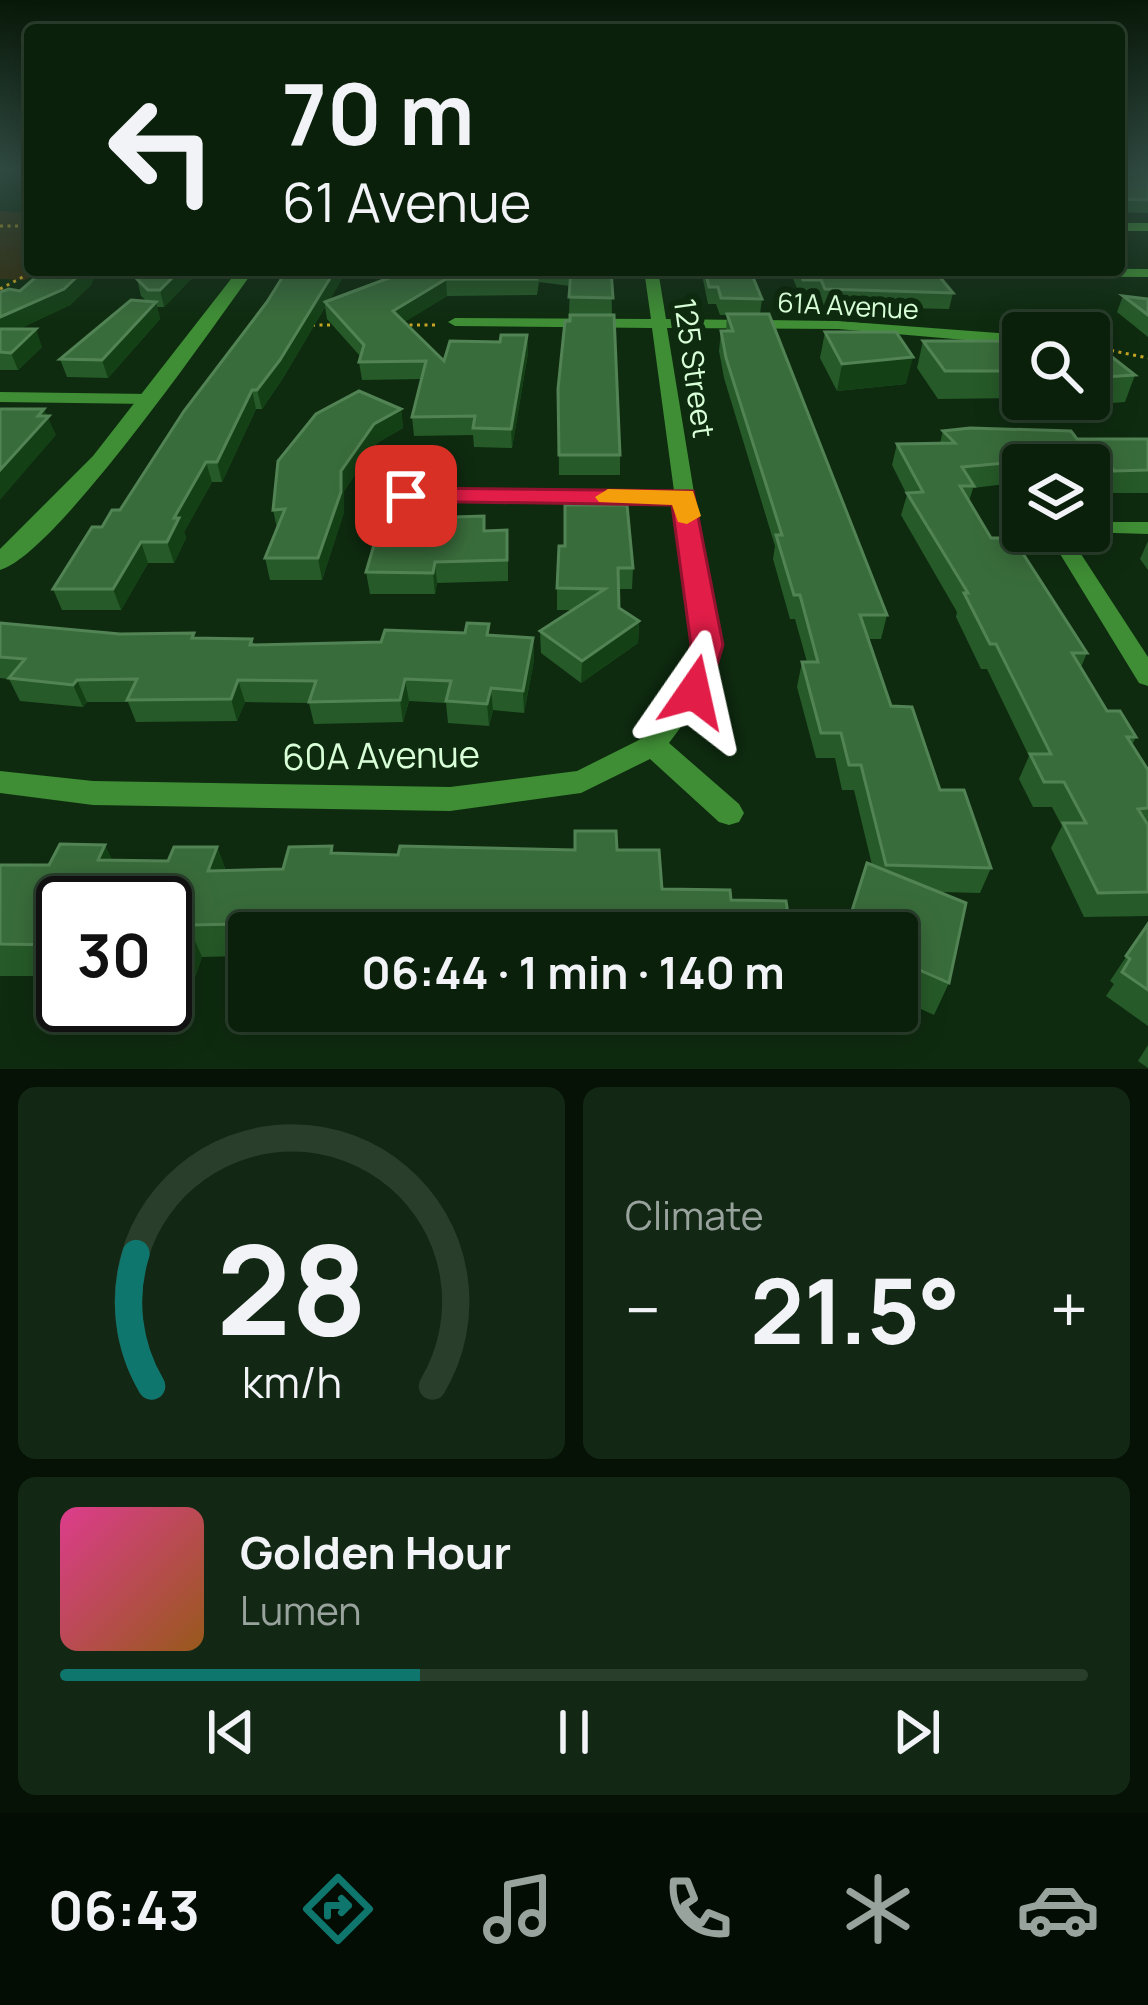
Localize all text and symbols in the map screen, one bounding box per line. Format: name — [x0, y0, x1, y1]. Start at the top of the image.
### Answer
text: 70 m — [282, 55, 474, 170]
icon: left — [84, 72, 240, 228]
text: 61 Avenue — [282, 164, 531, 238]
street label: 61A Avenue — [776, 283, 920, 327]
street label: 125 Street — [665, 296, 725, 440]
map controls — [1002, 312, 1110, 552]
button: search — [1002, 312, 1110, 420]
button: layers — [1002, 444, 1110, 552]
pin — [355, 445, 457, 547]
icon: arrive — [373, 463, 439, 529]
position arrow — [631, 629, 757, 755]
street label: 60A Avenue — [282, 729, 480, 781]
speed limit sign: 30 — [36, 876, 192, 1032]
text: 06:44 · 1 min · 140 m — [361, 941, 785, 1003]
text: Climate — [625, 1188, 764, 1242]
text: 28 — [216, 1202, 367, 1372]
text: 21.5° — [750, 1248, 960, 1371]
text: − — [625, 1264, 661, 1354]
text: + — [1050, 1264, 1088, 1354]
text: km/h — [242, 1352, 341, 1411]
text: Golden Hour — [240, 1521, 511, 1583]
text: Lumen — [240, 1583, 361, 1637]
icon: previous — [198, 1699, 264, 1765]
icon: pause — [541, 1699, 607, 1765]
icon: next — [884, 1699, 950, 1765]
icon: directions — [296, 1867, 380, 1951]
icon: music — [476, 1867, 560, 1951]
icon: phone — [656, 1867, 740, 1951]
icon: climate — [836, 1867, 920, 1951]
icon: car — [1016, 1867, 1100, 1951]
text: 06:43 — [48, 1872, 200, 1946]

